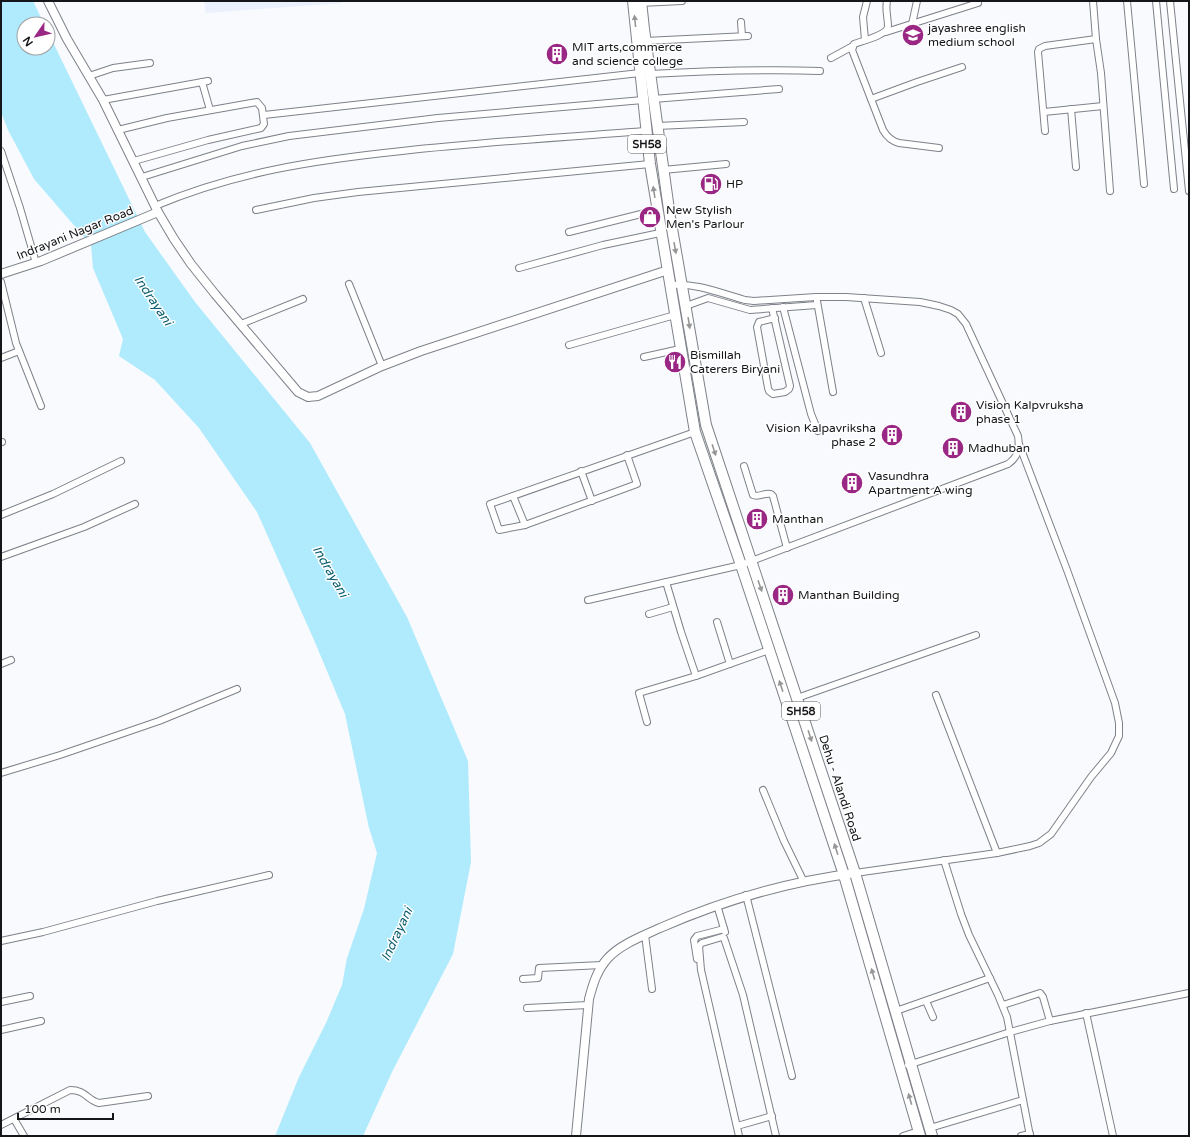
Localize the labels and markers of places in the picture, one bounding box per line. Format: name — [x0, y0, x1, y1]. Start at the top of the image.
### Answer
place label: jayashree english medium school — [927, 21, 1026, 49]
school or university icon: jayashree english medium school — [900, 22, 926, 48]
place label: MIT arts,commerce and science college — [572, 40, 683, 68]
building icon: MIT arts,commerce and science college — [544, 41, 570, 67]
fuel station icon: HP — [698, 171, 724, 197]
place label: HP — [726, 177, 743, 191]
place label: New Stylish Men's Parlour — [666, 203, 745, 231]
shop icon: New Stylish Men's Parlour — [637, 204, 663, 230]
place label: Bismillah Caterers Biryani — [690, 348, 780, 376]
restaurant icon: Bismillah Caterers Biryani — [662, 349, 688, 375]
place label: Vision Kalpvruksha phase 1 — [976, 398, 1084, 426]
building icon: Vision Kalpvruksha phase 1 — [948, 399, 974, 425]
place label: Vision Kalpavriksha phase 2 — [766, 421, 876, 449]
building icon: Vision Kalpavriksha phase 2 — [879, 422, 905, 448]
building icon: Madhuban — [940, 435, 966, 461]
place label: Madhuban — [968, 441, 1030, 455]
place label: Vasundhra Apartment A wing — [868, 469, 973, 497]
building icon: Vasundhra Apartment A wing — [839, 470, 865, 496]
building icon: Manthan — [744, 506, 770, 532]
place label: Manthan — [772, 512, 823, 526]
building icon: Manthan Building — [770, 582, 796, 608]
place label: Manthan Building — [798, 588, 900, 602]

